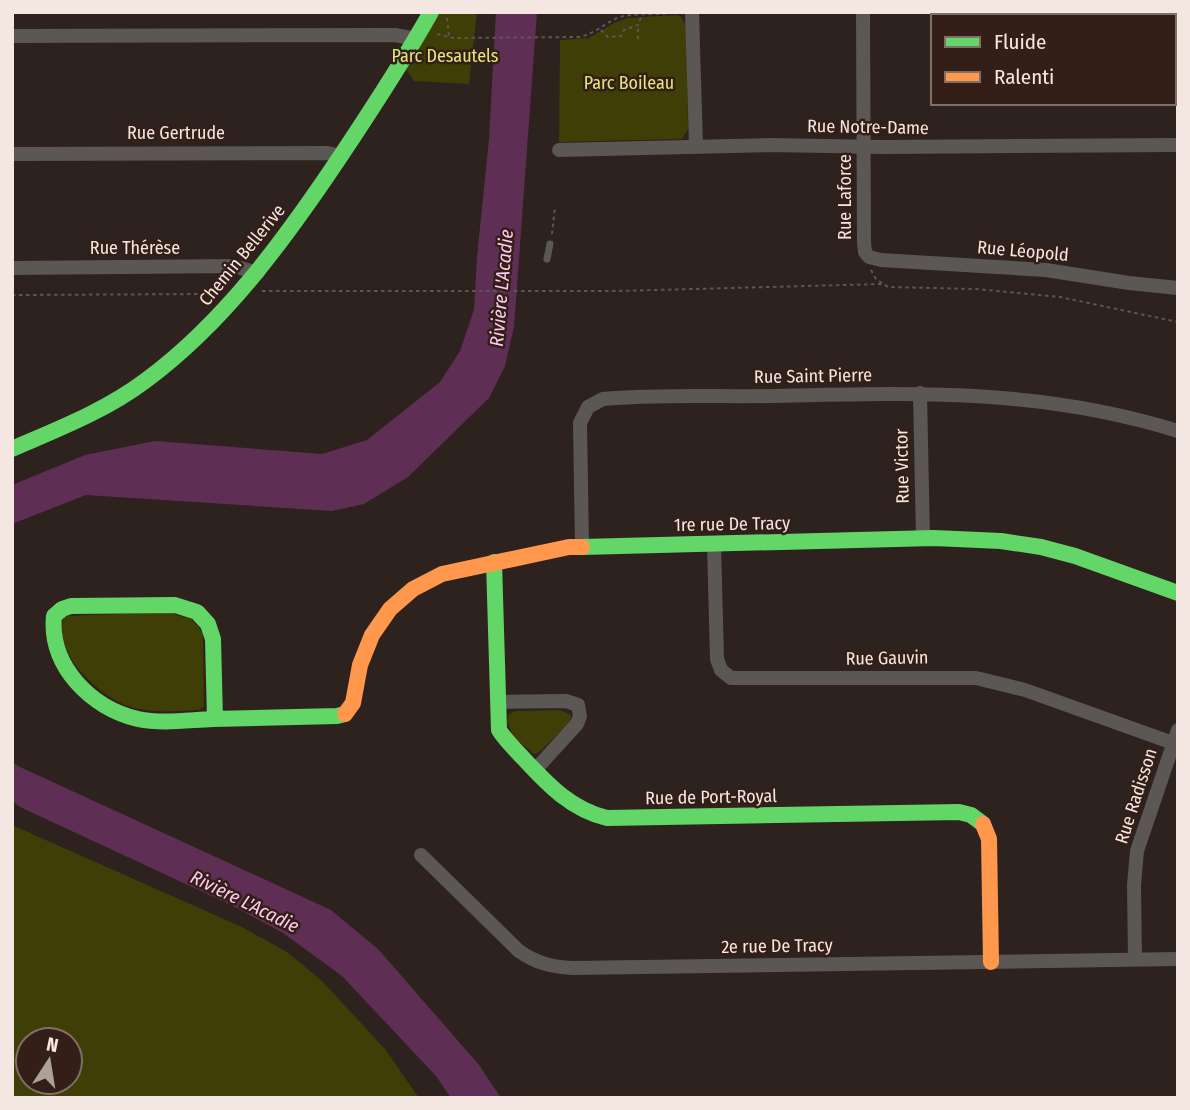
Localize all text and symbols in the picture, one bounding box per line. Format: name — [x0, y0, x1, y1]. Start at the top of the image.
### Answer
legend — [931, 14, 1176, 105]
text: Fluide — [994, 29, 1046, 55]
park label: Parc Desautels — [391, 45, 499, 67]
text: Ralenti — [994, 64, 1054, 90]
park label: Parc Boileau — [584, 72, 674, 94]
street label: Rue Notre-Dame — [807, 115, 929, 139]
street label: Rue Gertrude — [127, 122, 225, 144]
street label: Rue Laforce — [834, 154, 856, 240]
street label: Chemin Bellerive — [194, 200, 290, 310]
water label: Rivière L'Acadie — [485, 228, 518, 348]
street label: Rue Léopold — [976, 236, 1070, 266]
street label: Rue Thérèse — [90, 237, 180, 259]
street label: Rue Saint Pierre — [754, 364, 872, 388]
street label: Rue Victor — [890, 428, 914, 504]
street label: 1re rue De Tracy — [674, 512, 790, 536]
street label: Rue Gauvin — [845, 646, 929, 670]
street label: Rue Radisson — [1110, 745, 1162, 847]
street label: Rue de Port-Royal — [645, 785, 777, 809]
water label: Rivière L'Acadie — [187, 865, 303, 938]
street label: 2e rue De Tracy — [721, 934, 833, 958]
north arrow — [14, 1026, 84, 1096]
text: N — [44, 1032, 60, 1057]

